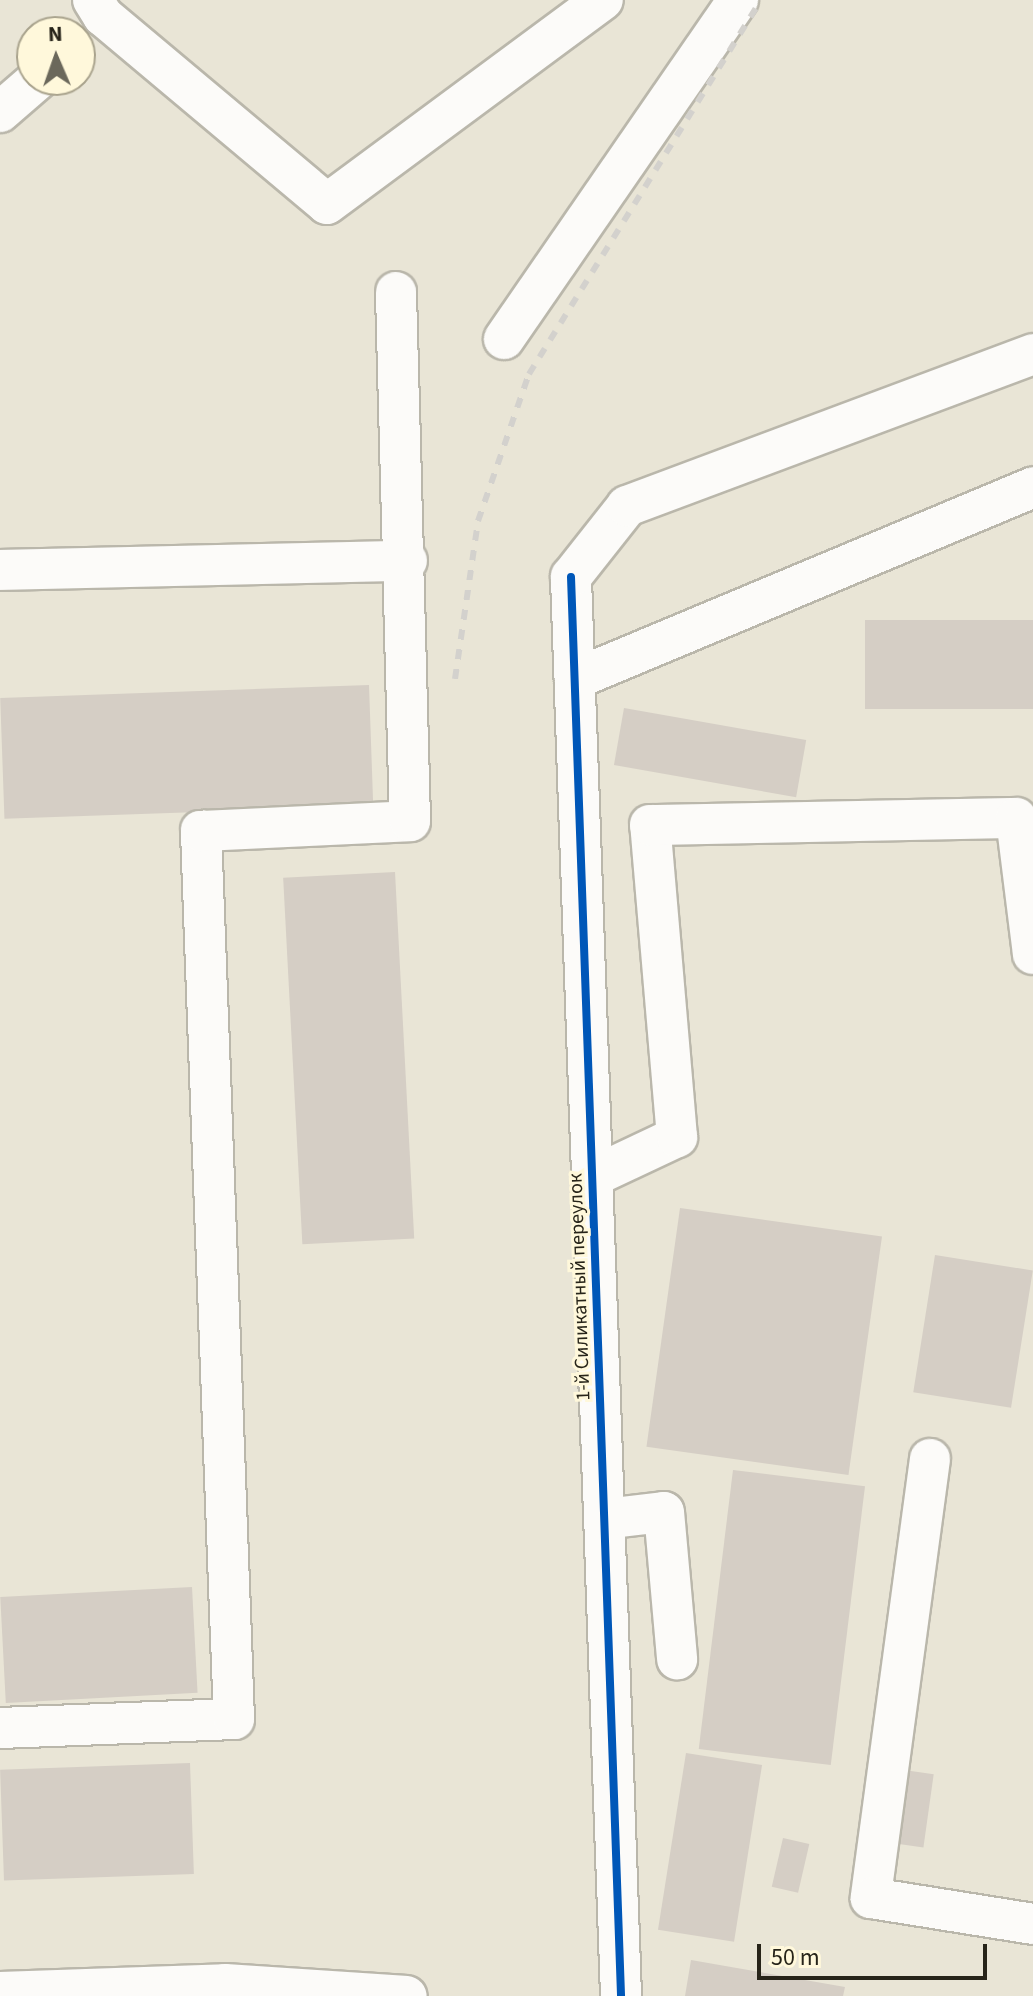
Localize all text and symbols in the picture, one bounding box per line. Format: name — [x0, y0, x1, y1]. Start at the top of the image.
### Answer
north arrow — [16, 16, 96, 96]
text: N — [47, 18, 63, 50]
street label: 1-й Силикатный переулок — [564, 1173, 596, 1401]
scale bar — [761, 1928, 991, 1978]
text: 50 m — [771, 1940, 820, 1975]

